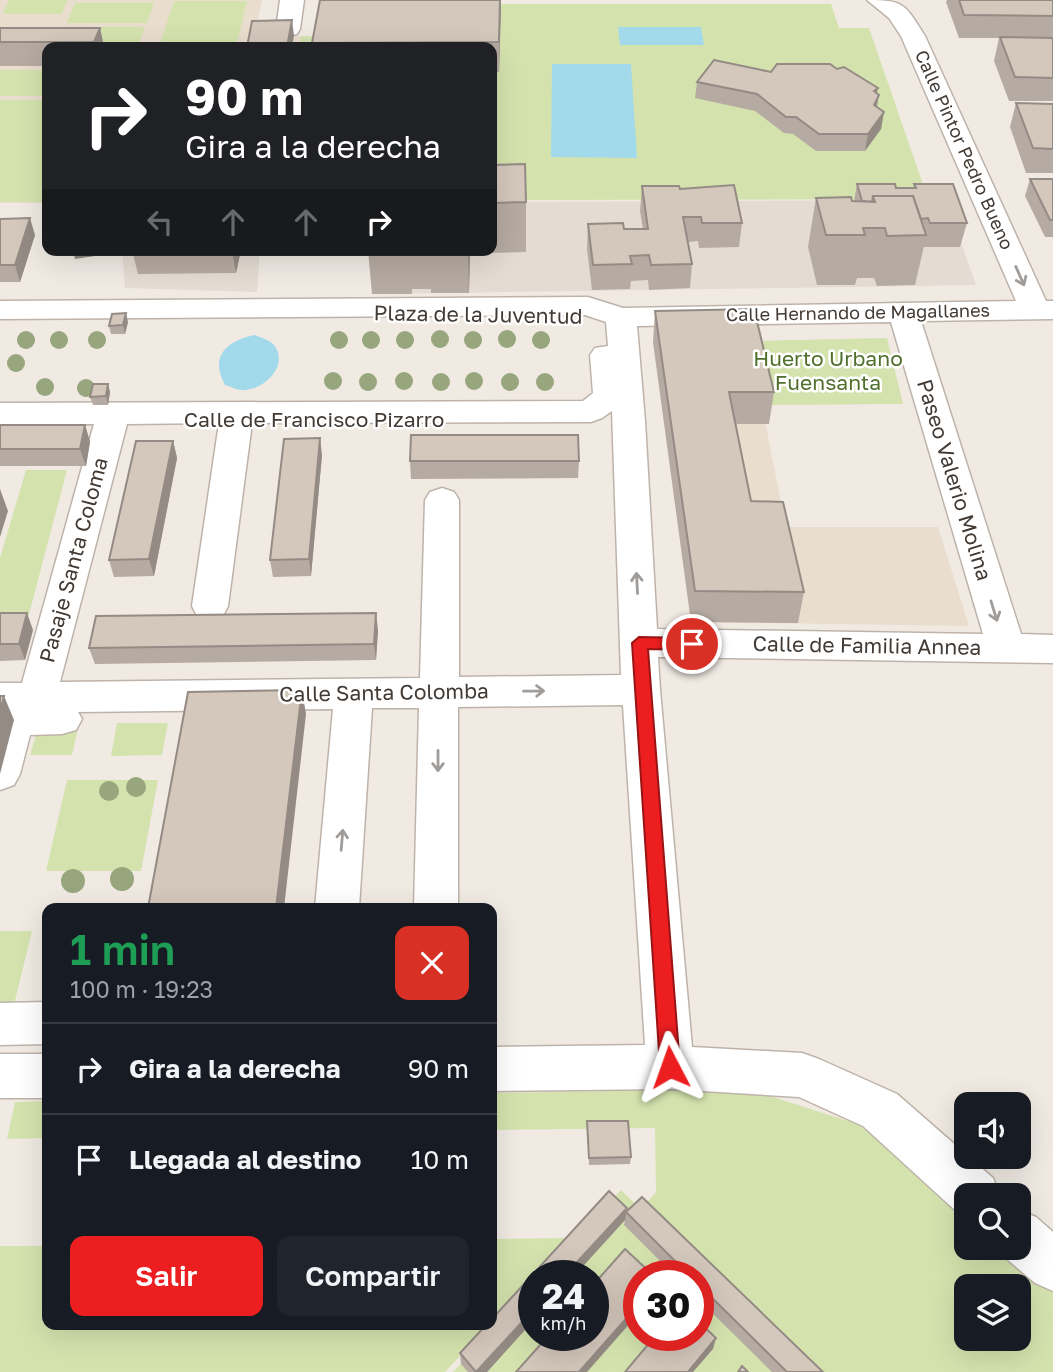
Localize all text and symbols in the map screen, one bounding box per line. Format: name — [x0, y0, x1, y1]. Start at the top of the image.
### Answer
street label: Calle Pintor Pedro Bueno — [911, 46, 1019, 253]
text: 90 m — [185, 67, 303, 126]
icon: right — [70, 70, 161, 161]
text: Gira a la derecha — [185, 127, 441, 165]
icon: left — [141, 203, 179, 241]
icon: ahead — [214, 203, 252, 241]
icon: ahead — [287, 203, 325, 241]
icon: right — [360, 203, 398, 241]
one-way arrow — [1014, 265, 1027, 287]
street label: Plaza de la Juventud — [373, 299, 583, 329]
street label: Calle Hernando de Magallanes — [726, 299, 990, 325]
park label: Huerto Urbano Fuensanta — [753, 345, 903, 395]
street label: Paseo Valerio Molina — [912, 376, 998, 584]
street label: Calle de Francisco Pizarro — [184, 406, 444, 432]
street label: Pasaje Santa Coloma — [33, 454, 113, 665]
one-way arrow — [630, 572, 643, 595]
one-way arrow — [989, 600, 1002, 622]
pin — [662, 614, 722, 674]
icon: arrive — [673, 625, 711, 663]
street label: Calle de Familia Annea — [752, 630, 982, 660]
street label: Calle Santa Colomba — [279, 677, 489, 707]
one-way arrow — [522, 685, 545, 698]
one-way arrow — [431, 749, 444, 772]
one-way arrow — [336, 829, 349, 852]
text: 1 min — [70, 924, 175, 974]
button: close — [395, 926, 469, 1000]
text: 100 m · 19:23 — [70, 975, 213, 1003]
position arrow — [633, 1030, 707, 1104]
icon: right — [70, 1050, 108, 1088]
text: Gira a la derecha — [129, 1053, 341, 1084]
text: 90 m — [408, 1053, 469, 1084]
map controls — [954, 1092, 1031, 1351]
button: sound — [954, 1092, 1031, 1169]
icon: arrive — [70, 1141, 108, 1179]
text: Llegada al destino — [129, 1144, 361, 1175]
text: 10 m — [411, 1144, 469, 1175]
button: search — [954, 1183, 1031, 1260]
button: Salir — [70, 1236, 263, 1316]
button: Compartir — [277, 1236, 469, 1316]
speed limit sign: 30 — [623, 1260, 714, 1351]
button: layers — [954, 1274, 1031, 1351]
text: 24 — [542, 1275, 585, 1317]
text: km/h — [541, 1312, 586, 1334]

